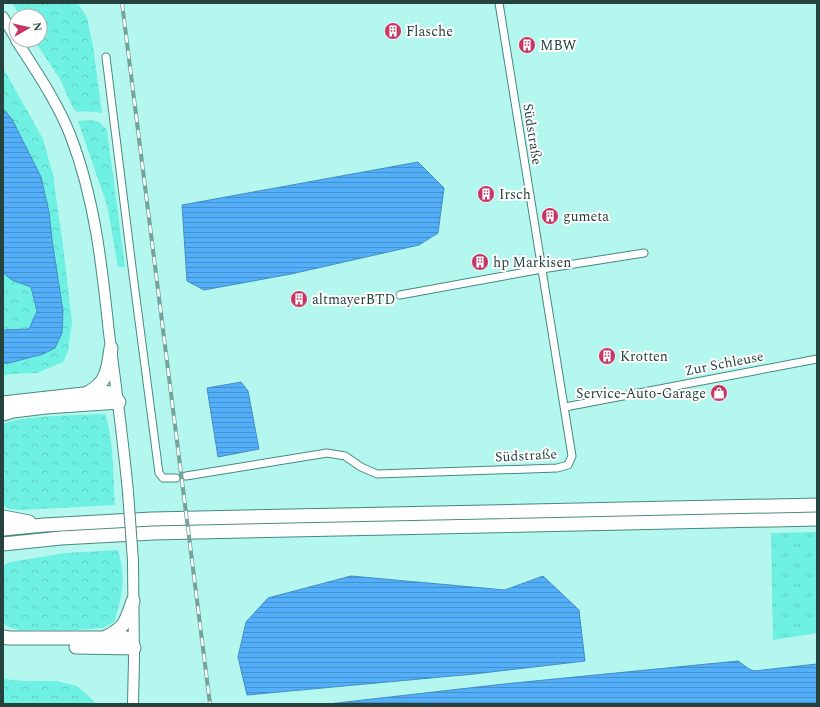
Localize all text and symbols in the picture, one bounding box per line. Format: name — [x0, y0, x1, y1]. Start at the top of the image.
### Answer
north arrow — [8, 8, 48, 48]
text: N — [28, 21, 46, 32]
building icon: Flasche — [383, 21, 403, 41]
place label: Flasche — [406, 21, 453, 42]
building icon: MBW — [517, 35, 537, 55]
place label: MBW — [540, 35, 576, 56]
street label: Südstraße — [517, 102, 548, 166]
building icon: Irsch — [476, 184, 496, 204]
place label: Irsch — [499, 184, 531, 205]
building icon: gumeta — [540, 206, 560, 226]
place label: gumeta — [563, 206, 609, 227]
building icon: hp Markisen — [470, 252, 490, 272]
place label: hp Markisen — [493, 252, 571, 273]
building icon: altmayerBTD — [289, 289, 309, 309]
place label: altmayerBTD — [312, 289, 395, 310]
street label: Zur Schleuse — [683, 345, 766, 381]
building icon: Krotten — [597, 346, 617, 366]
place label: Krotten — [620, 346, 668, 367]
place label: Service-Auto-Garage — [576, 383, 706, 404]
shop icon: Service-Auto-Garage — [709, 383, 729, 403]
street label: Südstraße — [495, 443, 558, 468]

